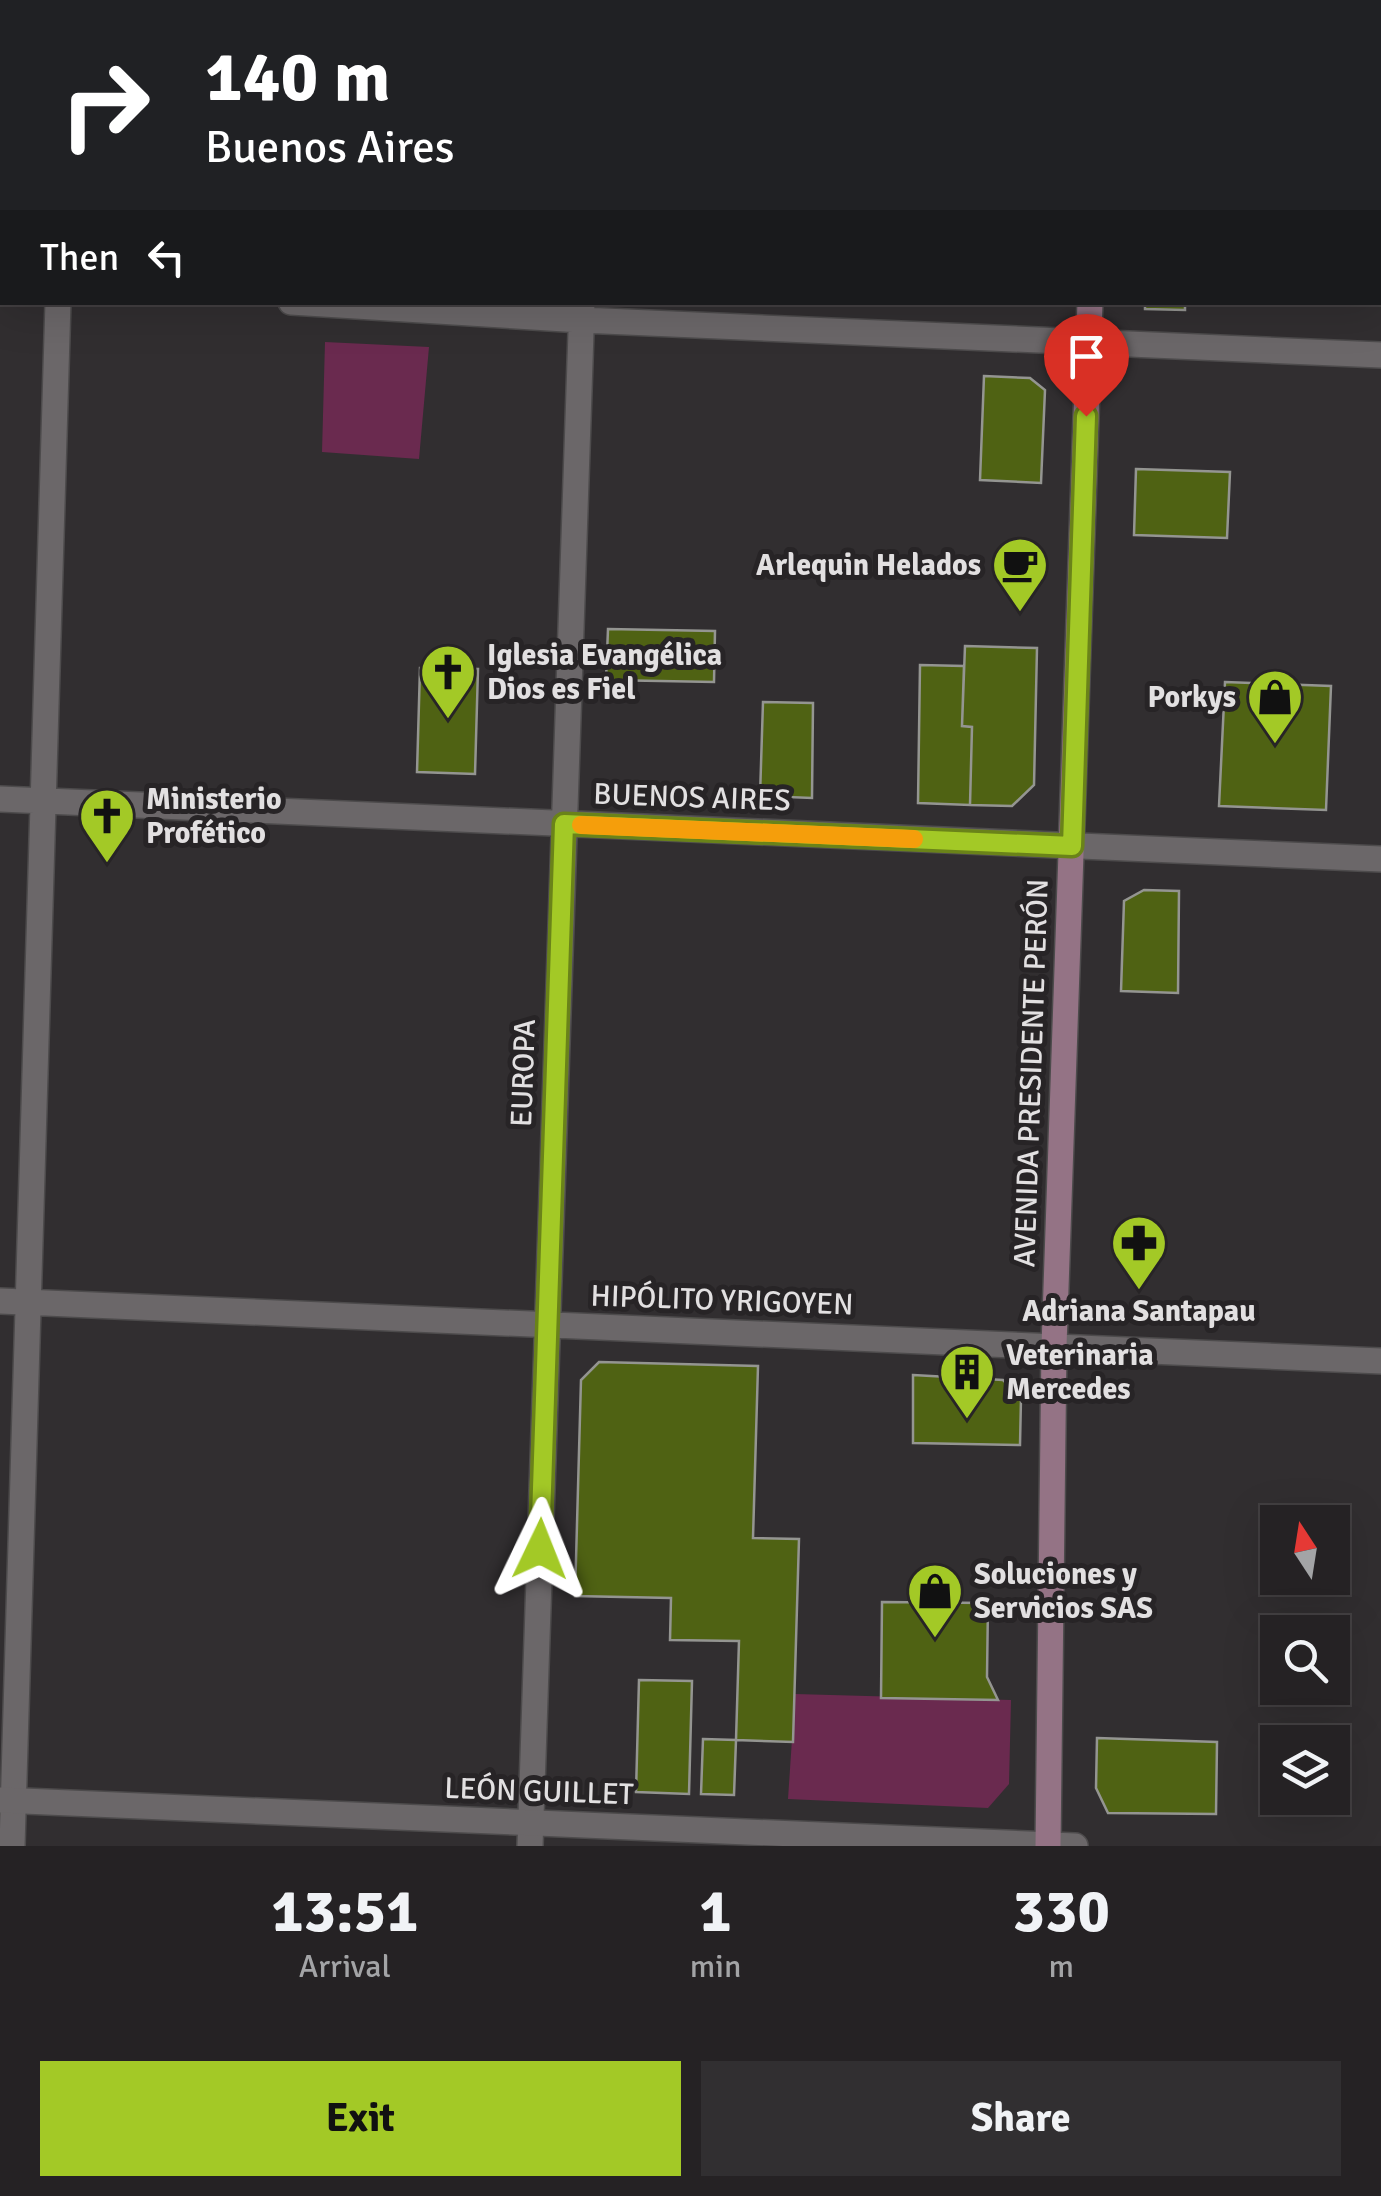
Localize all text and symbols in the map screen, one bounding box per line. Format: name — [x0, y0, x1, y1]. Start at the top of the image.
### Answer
text: 140 m — [205, 34, 390, 120]
icon: right — [40, 40, 170, 170]
text: Buenos Aires — [205, 120, 454, 175]
icon: left — [139, 230, 194, 285]
text: Then — [40, 234, 119, 281]
pin — [1044, 314, 1129, 417]
icon: arrive — [1059, 329, 1114, 384]
cafe icon: Arlequin Helados — [990, 535, 1050, 614]
place label: Arlequin Helados — [756, 547, 981, 584]
place label: Iglesia Evangélica Dios es Fiel — [487, 637, 722, 708]
church icon: Iglesia Evangélica Dios es Fiel — [418, 642, 478, 721]
shop icon: Porkys — [1245, 667, 1305, 746]
place label: Porkys — [1148, 679, 1236, 716]
street label: BUENOS AIRES — [593, 776, 791, 819]
place label: Ministerio Profético — [146, 781, 282, 852]
church icon: Ministerio Profético — [77, 786, 137, 865]
street label: AVENIDA PRESIDENTE PERÓN — [1006, 878, 1057, 1268]
street label: EUROPA — [503, 1018, 544, 1128]
pharmacy icon: Adriana Santapau — [1109, 1213, 1169, 1292]
street label: HIPÓLITO YRIGOYEN — [590, 1277, 854, 1324]
place label: Adriana Santapau — [1022, 1293, 1256, 1330]
place label: Veterinaria Mercedes — [1006, 1337, 1154, 1408]
building icon: Veterinaria Mercedes — [937, 1342, 997, 1421]
position arrow — [488, 1497, 592, 1601]
north arrow — [1260, 1505, 1350, 1595]
map controls — [1260, 1505, 1350, 1815]
place label: Soluciones y Servicios SAS — [974, 1556, 1153, 1627]
shop icon: Soluciones y Servicios SAS — [905, 1561, 965, 1640]
button: search — [1260, 1615, 1350, 1705]
button: layers — [1260, 1725, 1350, 1815]
street label: LEÓN GUILLET — [444, 1770, 635, 1813]
text: 13:51 — [271, 1875, 419, 1949]
text: 1 — [699, 1875, 732, 1949]
text: 330 — [1013, 1875, 1110, 1949]
text: Arrival — [299, 1947, 391, 1986]
text: min — [690, 1947, 741, 1986]
text: m — [1048, 1947, 1074, 1986]
button: Exit — [40, 2061, 681, 2176]
button: Share — [701, 2061, 1341, 2176]

